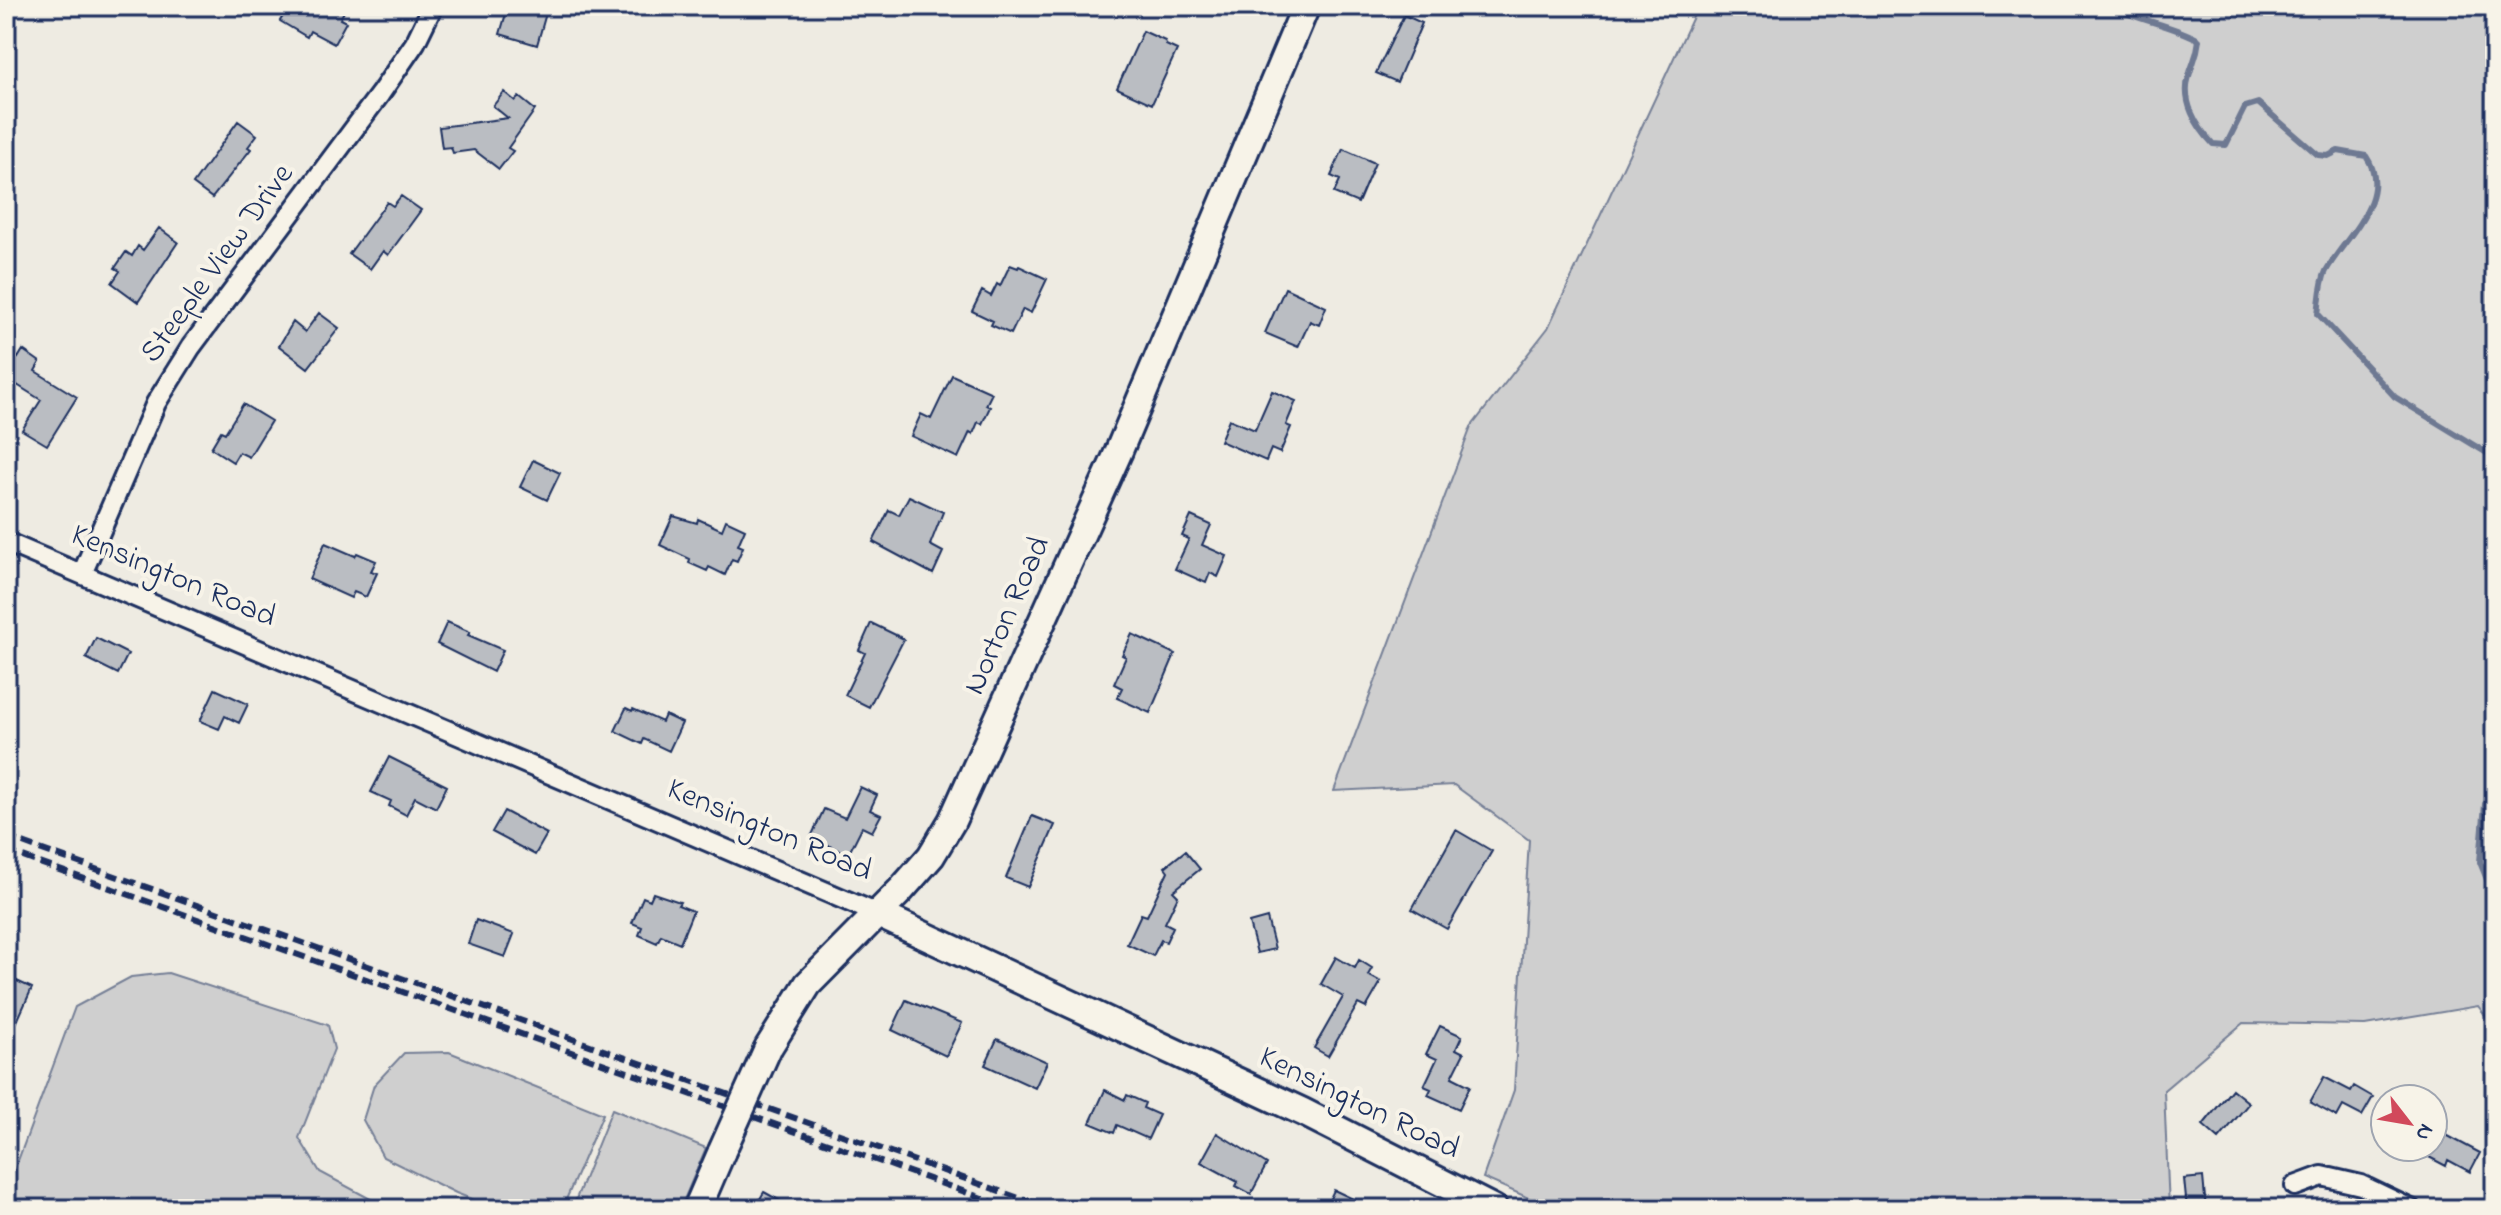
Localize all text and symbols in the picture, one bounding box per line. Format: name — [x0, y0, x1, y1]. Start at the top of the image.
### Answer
street label: Steeple View Drive — [129, 154, 307, 374]
street label: Kensington Road — [63, 513, 283, 641]
street label: Norton Road — [952, 529, 1064, 703]
street label: Kensington Road — [659, 767, 879, 895]
street label: Kensington Road — [1250, 1035, 1468, 1173]
north arrow — [2369, 1083, 2449, 1163]
text: N — [2406, 1117, 2441, 1146]

